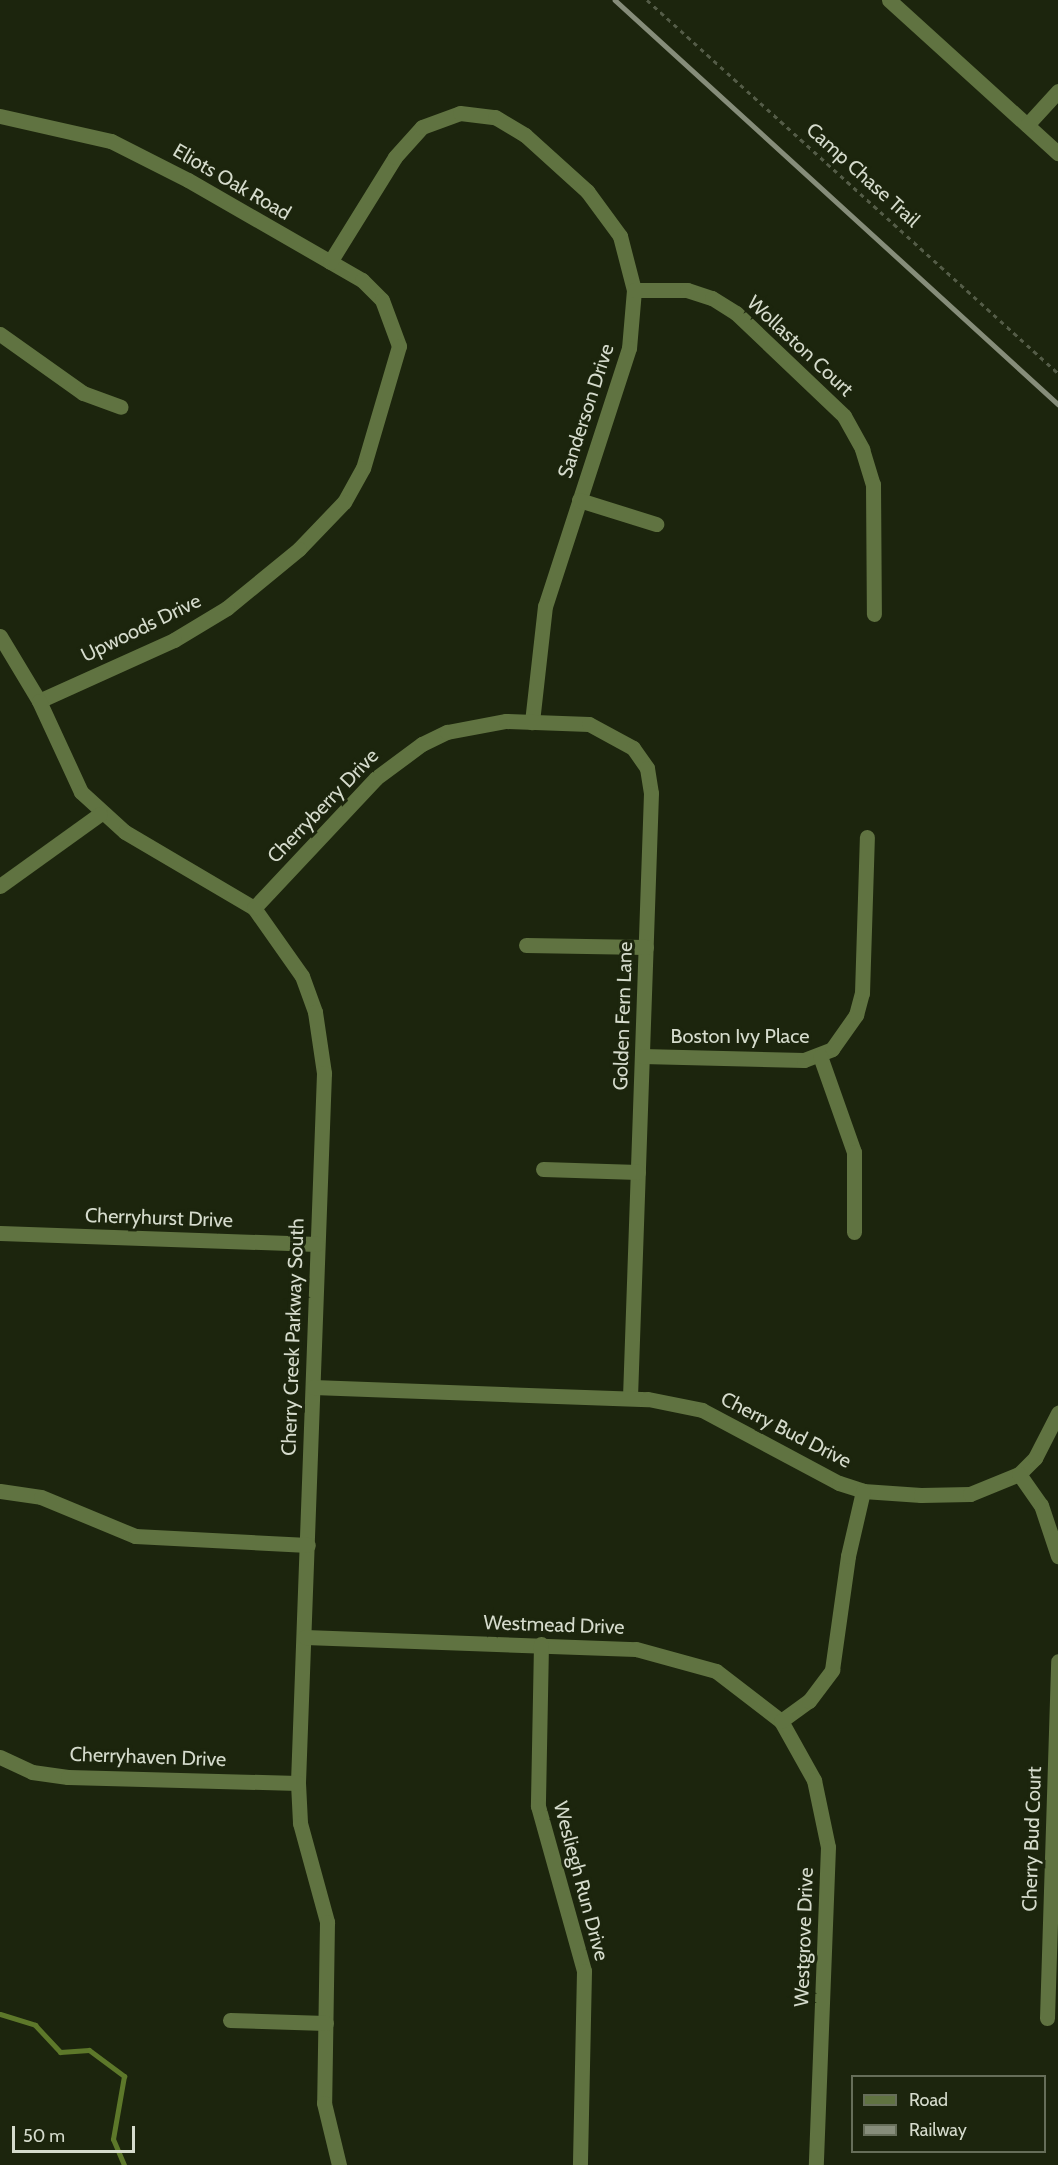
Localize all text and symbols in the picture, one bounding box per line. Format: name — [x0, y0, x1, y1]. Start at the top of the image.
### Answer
street label: Camp Chase Trail — [801, 118, 925, 232]
street label: Eliots Oak Road — [169, 139, 295, 225]
street label: Wollaston Court — [742, 291, 858, 401]
street label: Sanderson Drive — [553, 341, 619, 481]
street label: Upwoods Drive — [77, 589, 205, 667]
street label: Cherryberry Drive — [262, 744, 384, 868]
street label: Golden Fern Lane — [608, 941, 638, 1091]
street label: Boston Ivy Place — [671, 1024, 809, 1048]
street label: Cherryhurst Drive — [85, 1203, 233, 1233]
street label: Cherry Creek Parkway South — [277, 1218, 309, 1456]
street label: Cherry Bud Drive — [717, 1387, 855, 1473]
street label: Westmead Drive — [483, 1611, 625, 1639]
street label: Cherryhaven Drive — [69, 1742, 227, 1772]
street label: Cherry Bud Court — [1017, 1766, 1047, 1912]
street label: Wesliegh Run Drive — [548, 1799, 614, 1963]
street label: Westgrove Drive — [790, 1867, 818, 2007]
legend — [851, 2075, 1046, 2153]
text: Road — [909, 2089, 948, 2111]
scale bar — [15, 2114, 138, 2152]
text: Railway — [909, 2119, 967, 2141]
text: 50 m — [23, 2125, 65, 2147]

